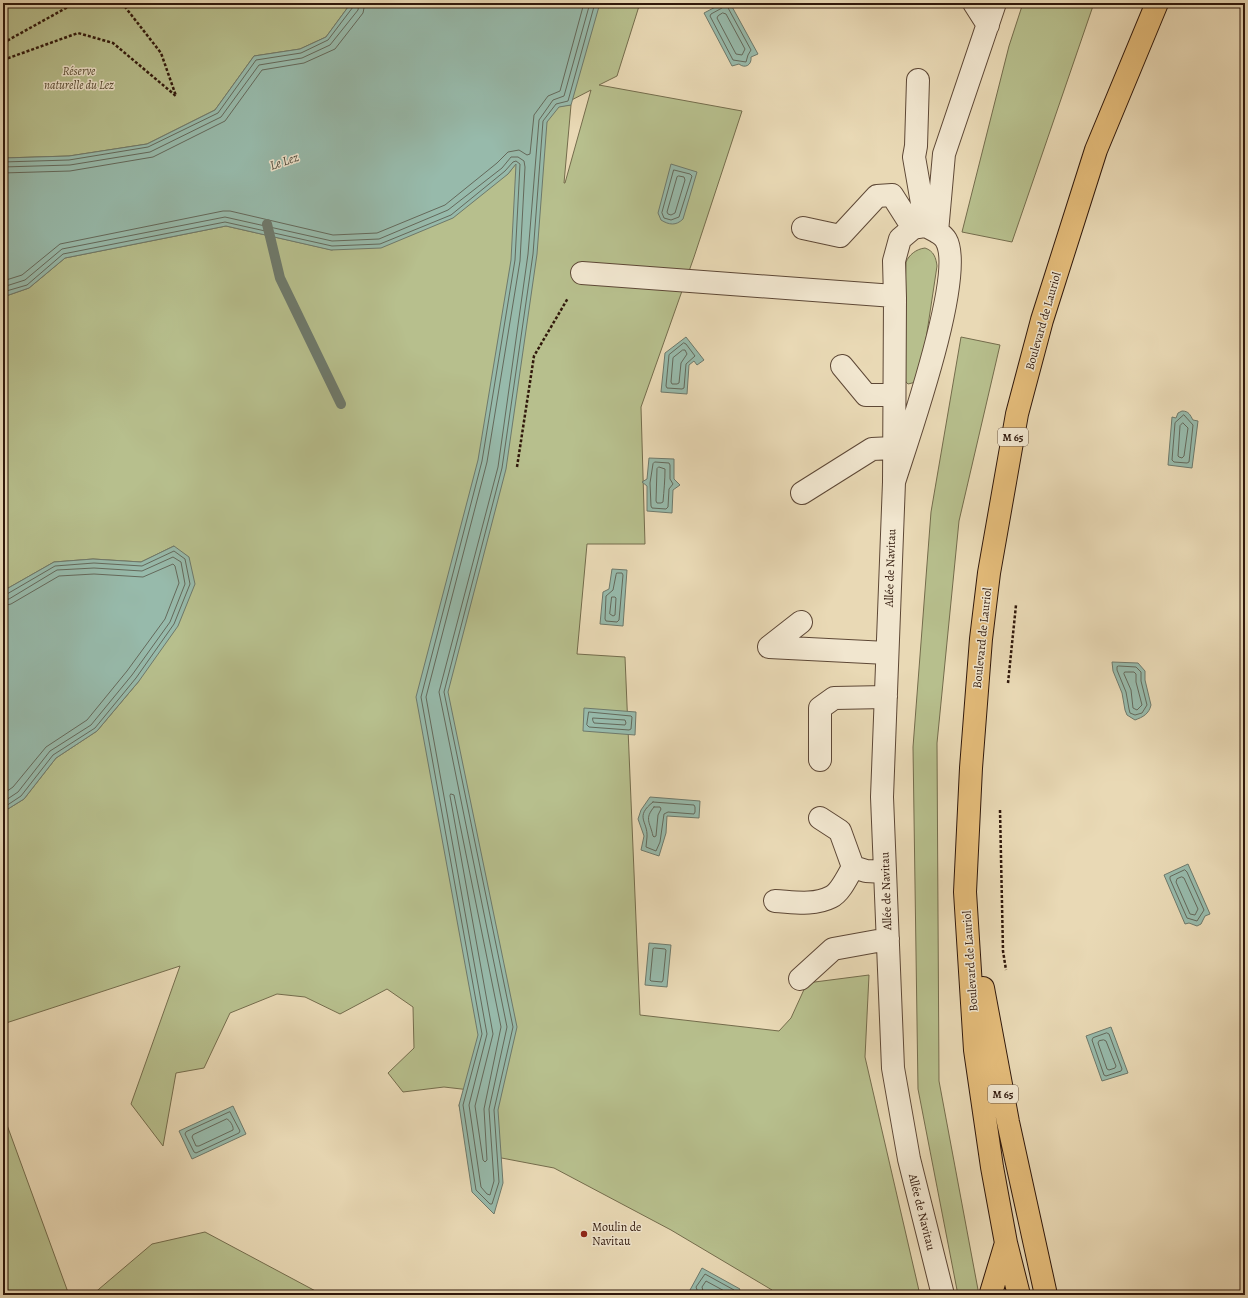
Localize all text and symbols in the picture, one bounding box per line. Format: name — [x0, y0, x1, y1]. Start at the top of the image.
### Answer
park label: Réserve naturelle du Lez — [44, 63, 114, 93]
water label: Le Lez — [267, 148, 301, 174]
street label: Boulevard de Lauriol — [1021, 270, 1065, 372]
road number: M 65 — [998, 428, 1028, 446]
street label: Allée de Navitau — [881, 528, 899, 608]
street label: Boulevard de Lauriol — [969, 587, 995, 689]
street label: Allée de Navitau — [877, 851, 895, 931]
street label: Boulevard de Lauriol — [958, 910, 982, 1012]
road number: M 65 — [988, 1085, 1018, 1103]
street label: Allée de Navitau — [905, 1171, 939, 1252]
place label: Moulin de Navitau — [592, 1219, 641, 1249]
marker: Moulin de Navitau — [579, 1229, 589, 1239]

